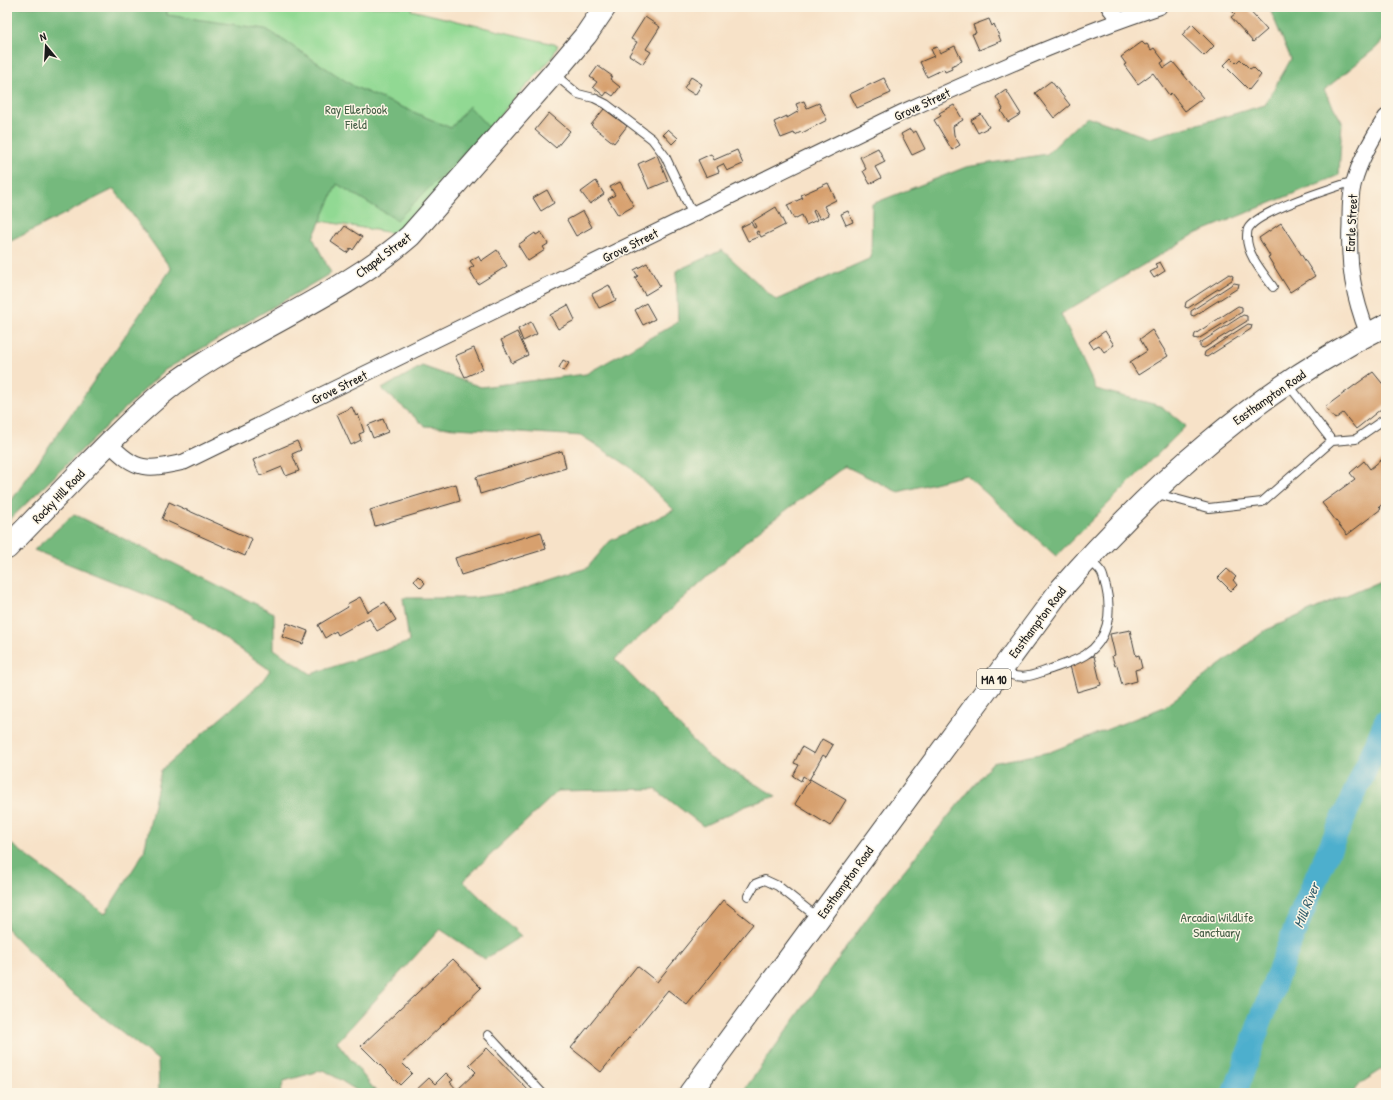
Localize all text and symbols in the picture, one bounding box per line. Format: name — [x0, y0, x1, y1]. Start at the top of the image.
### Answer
north arrow — [26, 26, 66, 66]
text: N — [38, 29, 48, 44]
street label: Grove Street — [891, 83, 954, 125]
park label: Ray Ellerbook Field — [325, 100, 388, 133]
street label: Earle Street — [1341, 193, 1362, 252]
street label: Grove Street — [599, 224, 661, 266]
street label: Chapel Street — [352, 228, 415, 282]
street label: Easthampton Road — [1229, 365, 1309, 429]
street label: Grove Street — [308, 366, 370, 408]
street label: Rocky Hill Road — [28, 465, 88, 527]
street label: Easthampton Road — [1004, 583, 1070, 661]
road number: MA 10 — [977, 669, 1011, 689]
street label: Easthampton Road — [813, 842, 877, 922]
water label: Mill River — [1288, 878, 1324, 930]
park label: Arcadia Wildlife Sanctuary — [1180, 908, 1254, 941]

